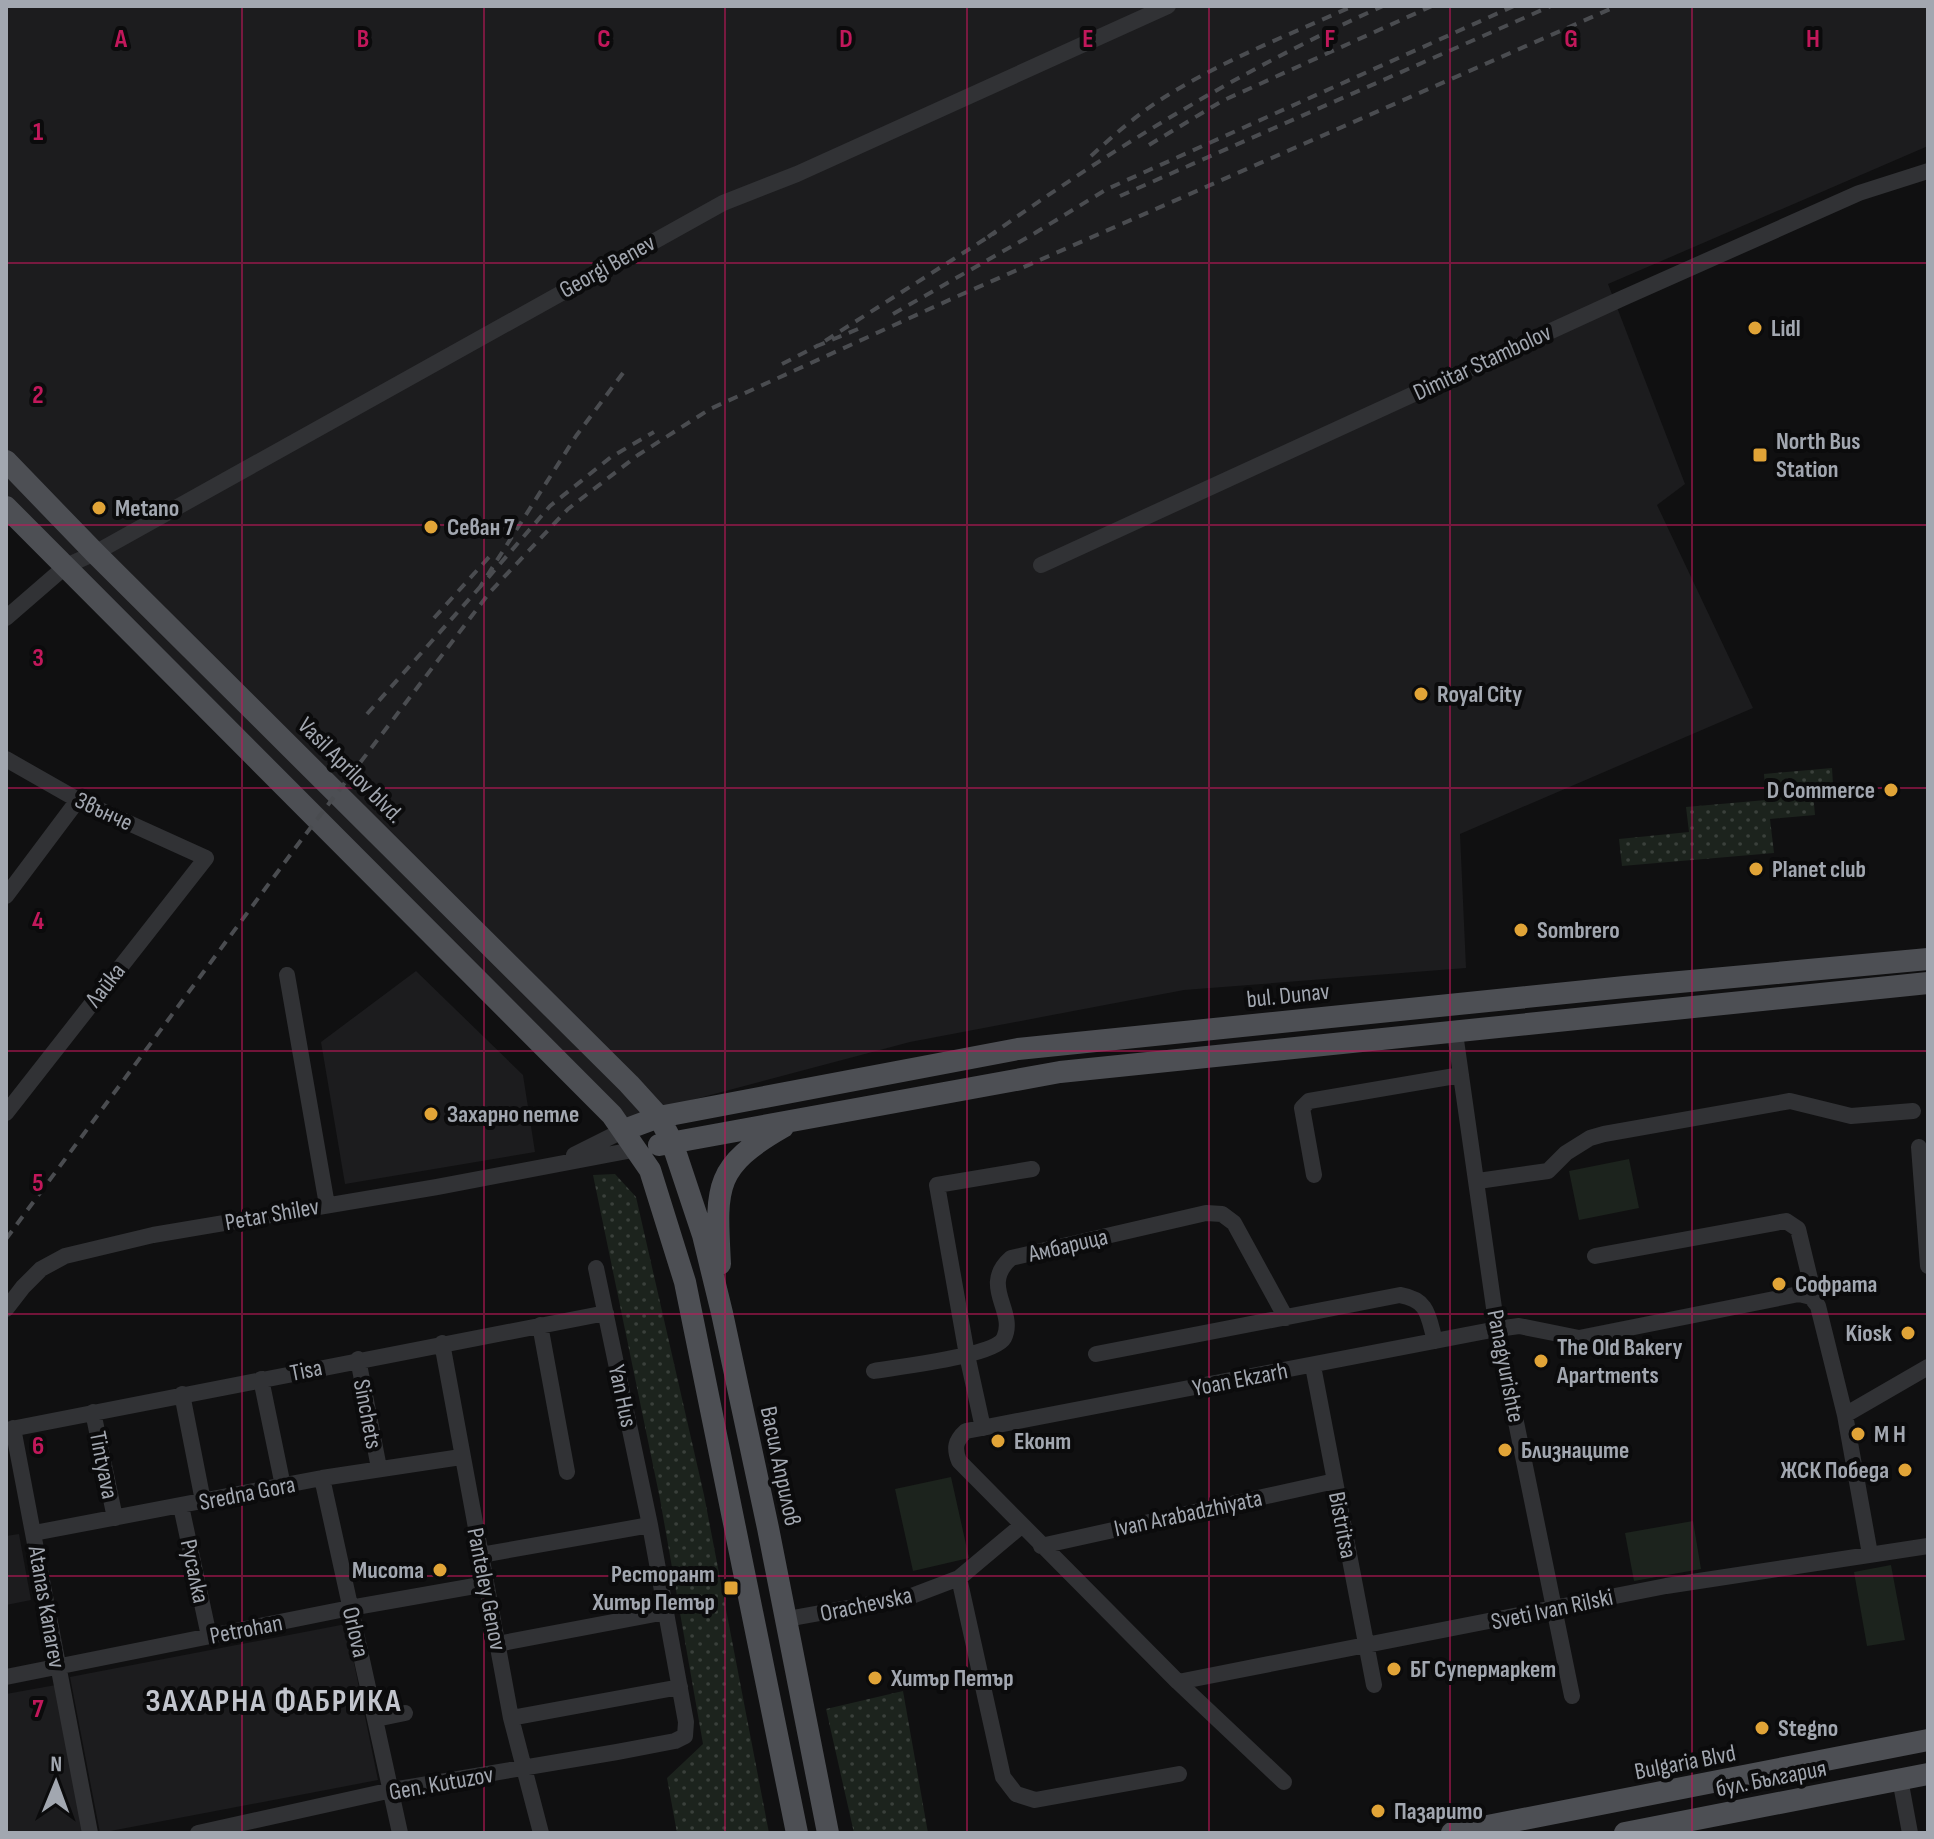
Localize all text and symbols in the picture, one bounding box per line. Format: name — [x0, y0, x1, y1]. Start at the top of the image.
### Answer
text: A — [114, 24, 128, 55]
text: B — [357, 24, 369, 55]
text: C — [597, 24, 611, 55]
text: D — [839, 24, 853, 55]
text: E — [1082, 24, 1094, 55]
text: F — [1325, 24, 1336, 55]
text: G — [1564, 24, 1578, 55]
text: H — [1806, 24, 1820, 55]
text: 1 — [33, 117, 43, 148]
street label: Georgi Benev — [554, 228, 660, 305]
place label: Lidl — [1771, 314, 1801, 343]
street label: Dimitar Stambolov — [1409, 318, 1556, 407]
marker: Lidl — [1746, 319, 1764, 337]
text: 2 — [32, 380, 44, 411]
place label: North Bus Station — [1776, 427, 1861, 484]
marker: North Bus Station — [1751, 446, 1769, 464]
place label: Metano — [115, 494, 179, 523]
marker: Metano — [90, 499, 108, 517]
place label: Севан 7 — [447, 513, 515, 542]
marker: Севан 7 — [422, 518, 440, 536]
text: 3 — [32, 643, 44, 674]
place label: Royal City — [1437, 680, 1522, 709]
marker: Royal City — [1412, 685, 1430, 703]
street label: Vasil Aprilov blvd. — [292, 711, 410, 829]
place label: D Commerce — [1767, 776, 1875, 805]
marker: D Commerce — [1882, 781, 1900, 799]
street label: Звънче — [70, 786, 137, 837]
place label: Planet club — [1772, 855, 1866, 884]
marker: Planet club — [1747, 860, 1765, 878]
text: 4 — [32, 906, 44, 937]
place label: Sombrero — [1537, 916, 1620, 945]
marker: Sombrero — [1512, 921, 1530, 939]
street label: Лайка — [79, 957, 132, 1014]
street label: bul. Dunav — [1245, 977, 1331, 1014]
place label: Захарно петле — [447, 1100, 579, 1129]
marker: Захарно петле — [422, 1105, 440, 1123]
text: 5 — [32, 1168, 44, 1199]
street label: Petar Shilev — [223, 1192, 321, 1237]
street label: Амбарица — [1025, 1222, 1111, 1269]
place label: Софрата — [1795, 1270, 1877, 1299]
marker: Софрата — [1770, 1275, 1788, 1293]
street label: Panagyurishte — [1480, 1307, 1531, 1425]
place label: Kiosk — [1845, 1319, 1892, 1348]
marker: Kiosk — [1899, 1324, 1917, 1342]
place label: The Old Bakery Apartments — [1556, 1333, 1682, 1390]
marker: The Old Bakery Apartments — [1532, 1352, 1550, 1370]
street label: Tisa — [288, 1353, 325, 1388]
street label: Yoan Ekzarh — [1190, 1356, 1290, 1403]
street label: Yan Hus — [602, 1362, 643, 1430]
street label: Sinchets — [347, 1377, 388, 1451]
street label: Васил Априлов — [754, 1404, 807, 1528]
place label: М Н — [1874, 1420, 1906, 1449]
marker: М Н — [1849, 1425, 1867, 1443]
place label: Еконт — [1014, 1427, 1071, 1456]
street label: Tintyava — [83, 1429, 124, 1501]
text: 6 — [32, 1431, 44, 1462]
marker: Еконт — [989, 1432, 1007, 1450]
place label: Близнаците — [1521, 1436, 1629, 1465]
marker: Близнаците — [1496, 1441, 1514, 1459]
place label: ЖСК Победа — [1780, 1456, 1889, 1485]
marker: ЖСК Победа — [1896, 1461, 1914, 1479]
street label: Sredna Gora — [196, 1470, 298, 1517]
street label: Ivan Arabadzhiyata — [1111, 1484, 1265, 1543]
street label: Bistritsa — [1322, 1489, 1363, 1561]
street label: Panteley Genov — [460, 1525, 513, 1653]
street label: Русалка — [174, 1537, 215, 1606]
street label: Atanas Kanarev — [21, 1543, 72, 1670]
place label: Мисота — [352, 1556, 424, 1585]
place label: Ресторант Хитър Петър — [591, 1560, 715, 1617]
marker: Мисота — [431, 1561, 449, 1579]
marker: Ресторант Хитър Петър — [722, 1579, 740, 1597]
street label: Orachevska — [817, 1581, 915, 1628]
street label: Sveti Ivan Rilski — [1489, 1582, 1616, 1637]
street label: Orlova — [336, 1604, 375, 1660]
street label: Petrohan — [207, 1608, 285, 1651]
place label: БГ Супермаркет — [1410, 1655, 1556, 1684]
marker: БГ Супермаркет — [1385, 1660, 1403, 1678]
place label: Хитър Петър — [890, 1664, 1014, 1693]
marker: Хитър Петър — [866, 1669, 884, 1687]
district label: ЗАХАРНА ФАБРИКА — [145, 1682, 403, 1721]
text: 7 — [32, 1694, 44, 1725]
place label: Stegno — [1778, 1714, 1838, 1743]
marker: Stegno — [1753, 1719, 1771, 1737]
street label: Bulgaria Blvd — [1632, 1738, 1738, 1786]
north arrow — [16, 1743, 96, 1823]
text: N — [50, 1751, 62, 1778]
street label: бул. България — [1713, 1754, 1829, 1803]
street label: Gen. Kutuzov — [387, 1760, 496, 1807]
place label: Пазарито — [1394, 1797, 1483, 1826]
marker: Пазарито — [1369, 1802, 1387, 1820]

